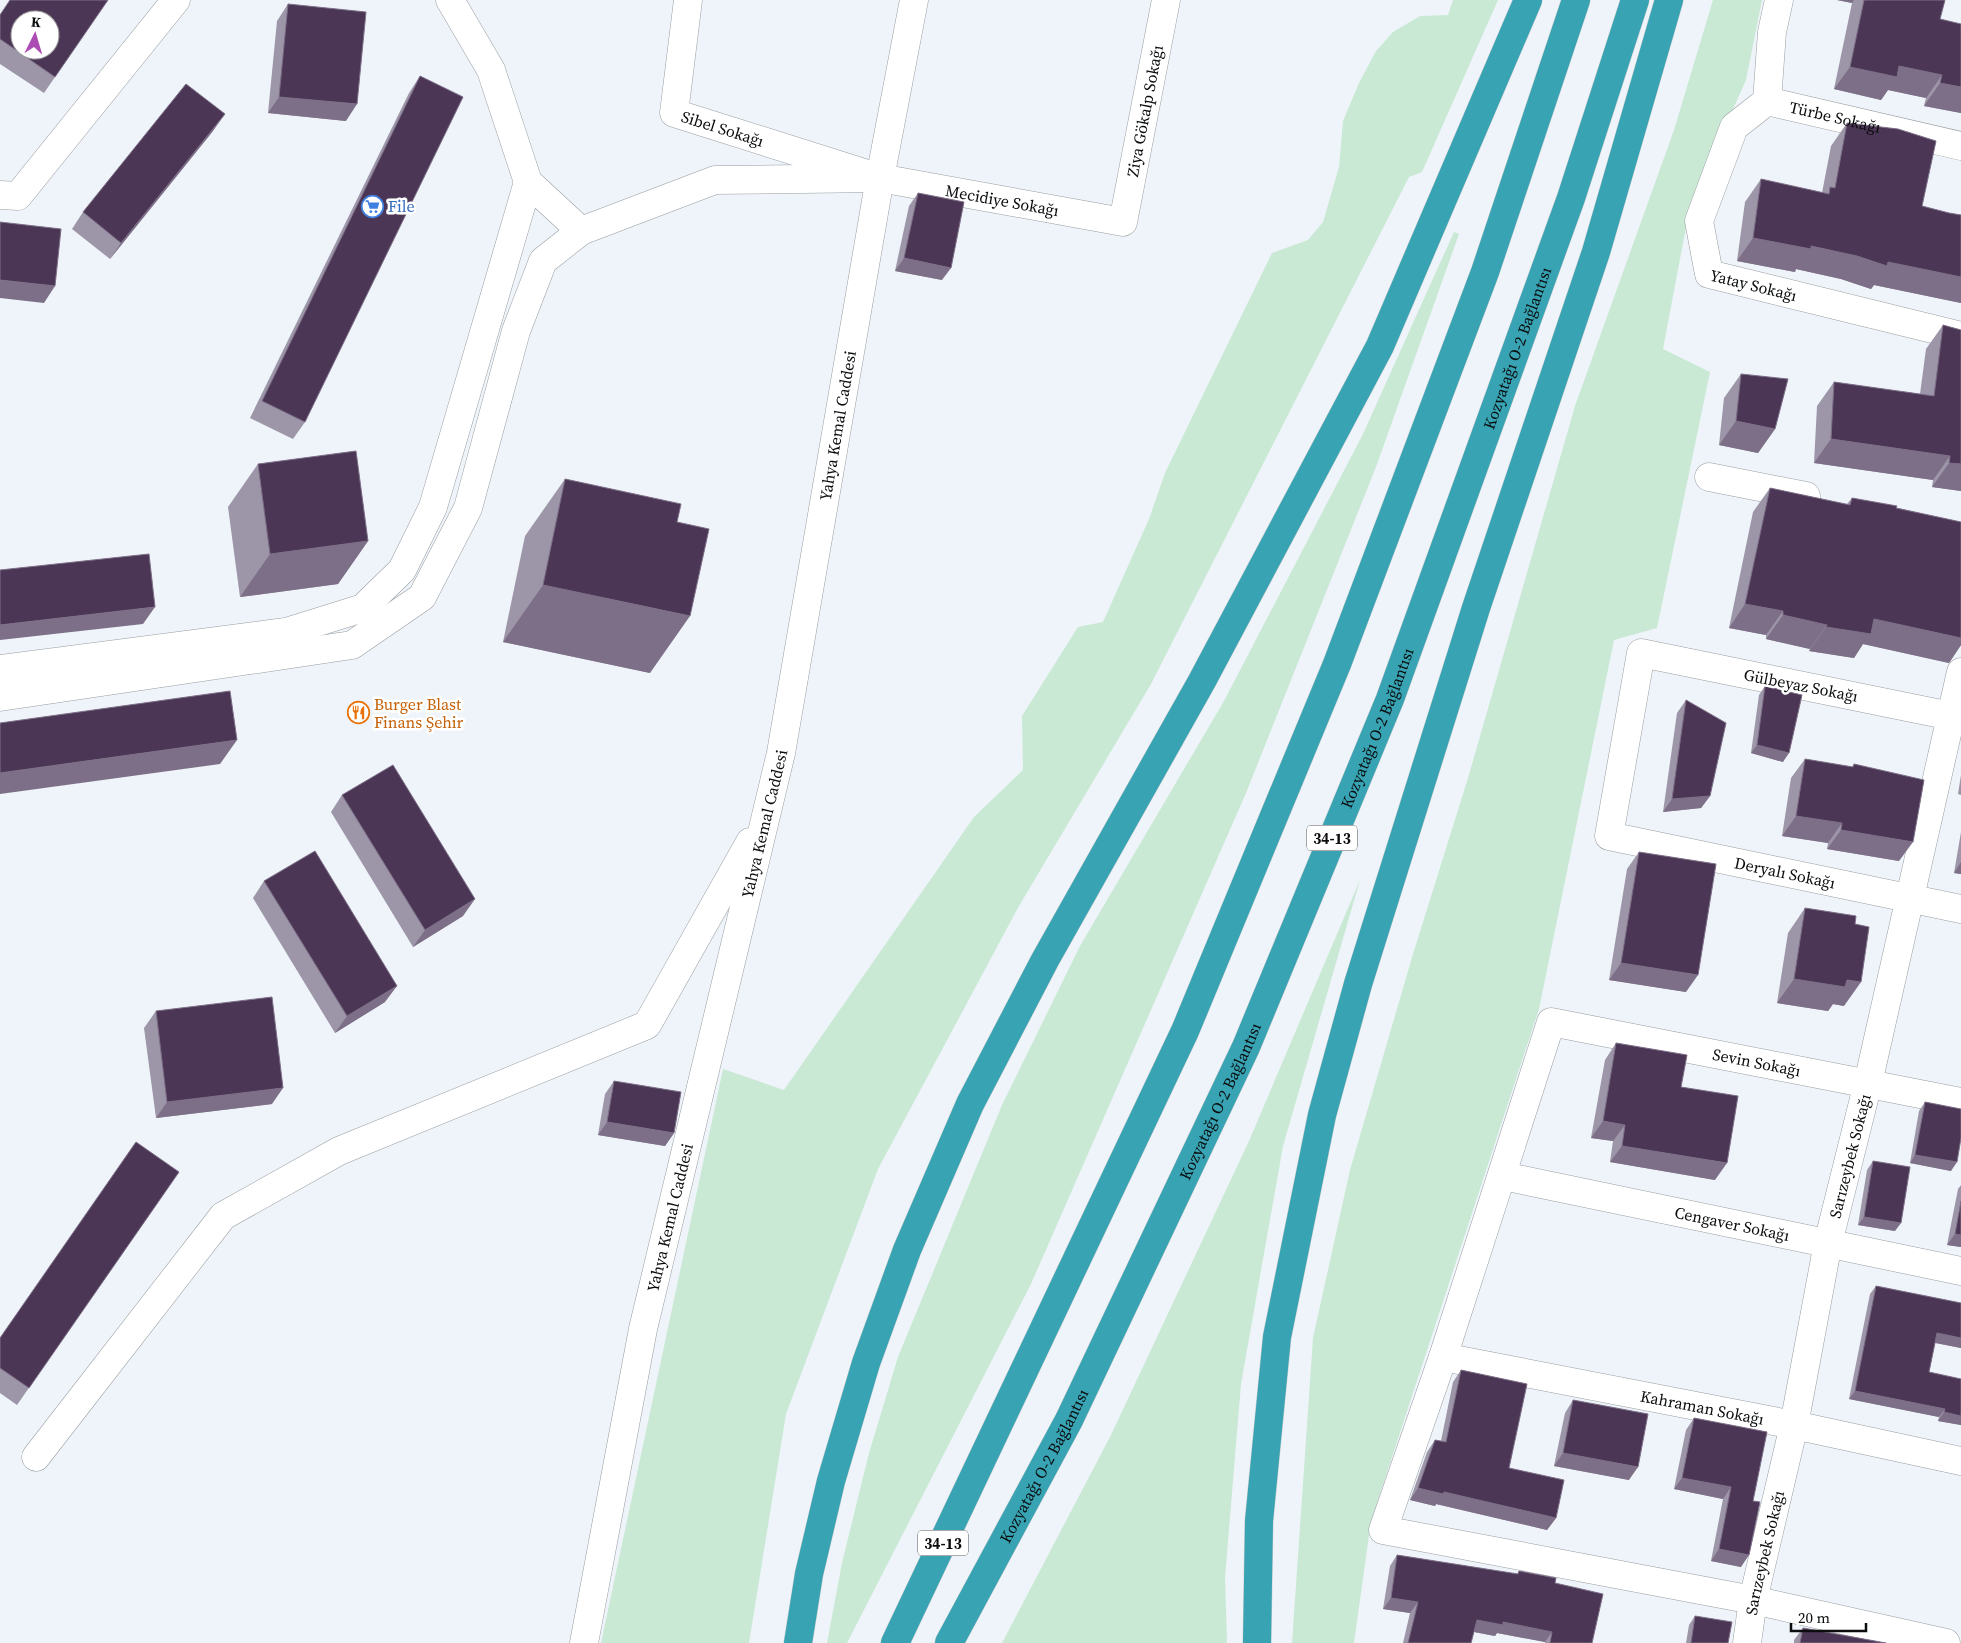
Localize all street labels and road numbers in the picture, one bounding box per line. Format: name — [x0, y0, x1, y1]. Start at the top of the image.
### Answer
street label: Ziya Gökalp Sokağı — [1121, 43, 1168, 179]
street label: Türbe Sokağı — [1787, 96, 1883, 138]
street label: Sibel Sokağı — [679, 105, 767, 152]
street label: Mecidiye Sokağı — [944, 179, 1061, 221]
street label: Kozyatağı O-2 Bağlantısı — [1477, 264, 1556, 432]
street label: Yatay Sokağı — [1708, 264, 1799, 306]
street label: Yahya Kemal Caddesi — [814, 349, 861, 502]
street label: Kozyatağı O-2 Bağlantısı — [1335, 644, 1419, 812]
street label: Gülbeyaz Sokağı — [1742, 663, 1860, 707]
street label: Yahya Kemal Caddesi — [736, 748, 792, 900]
road number: 34-13 — [1307, 826, 1357, 850]
street label: Deryalı Sokağı — [1733, 851, 1838, 894]
street label: Kozyatağı O-2 Bağlantısı — [1174, 1019, 1266, 1183]
street label: Sevin Sokağı — [1711, 1043, 1803, 1082]
street label: Sarızeybek Sokağı — [1824, 1091, 1876, 1220]
street label: Yahya Kemal Caddesi — [641, 1141, 698, 1294]
street label: Cengaver Sokağı — [1673, 1201, 1792, 1246]
street label: Kahraman Sokağı — [1638, 1384, 1766, 1430]
street label: Kozyatağı O-2 Bağlantısı — [994, 1385, 1093, 1547]
street label: Sarızeybek Sokağı — [1740, 1488, 1789, 1617]
road number: 34-13 — [918, 1530, 968, 1556]

